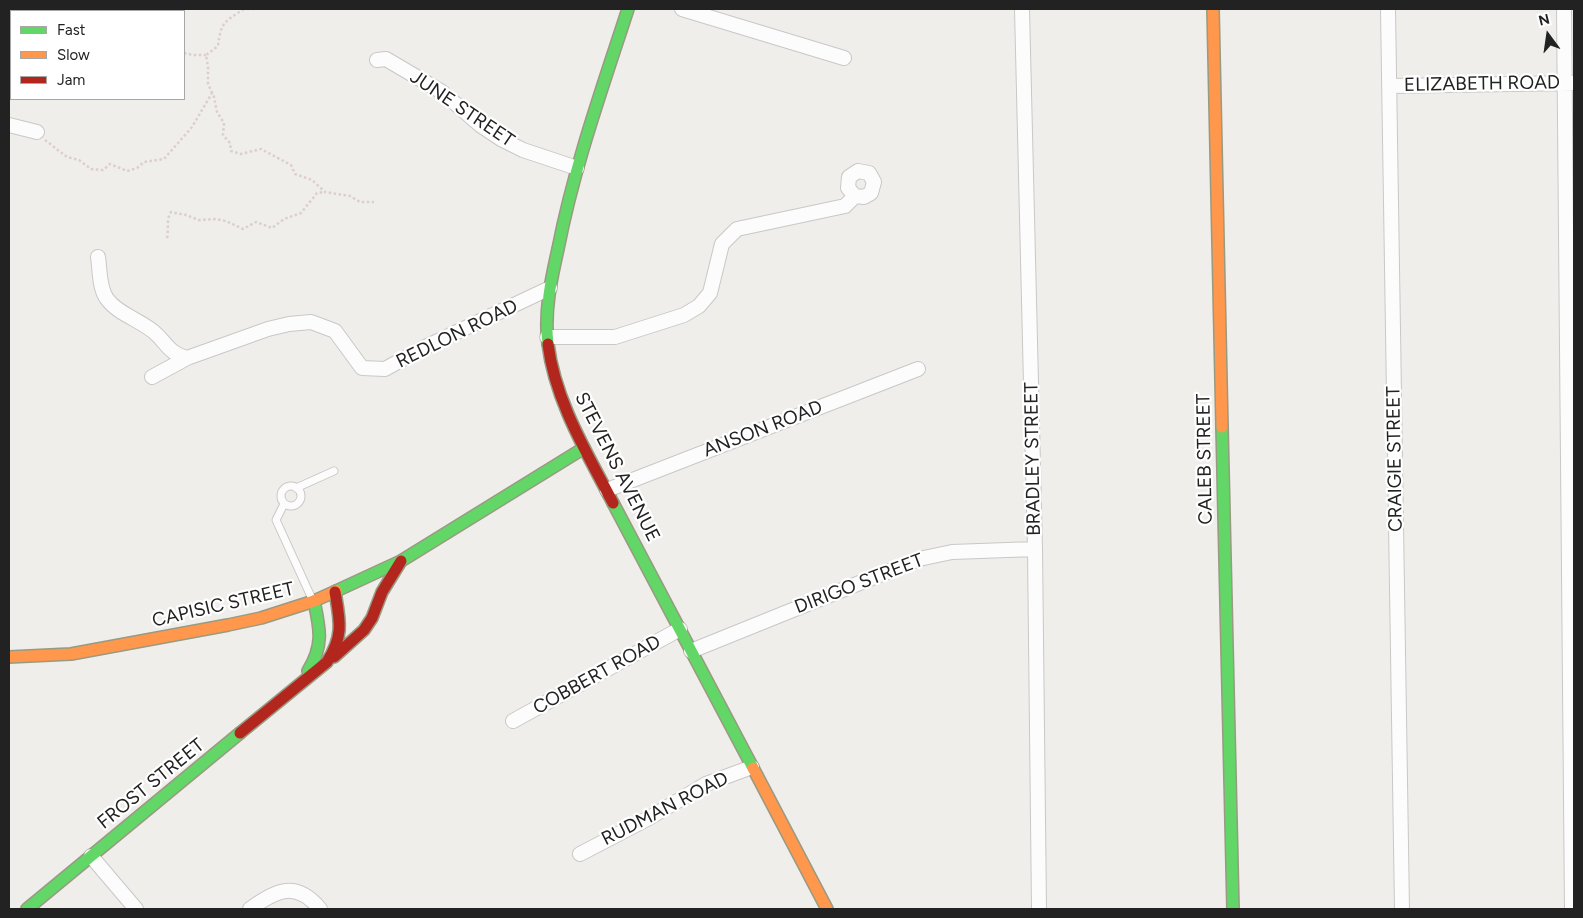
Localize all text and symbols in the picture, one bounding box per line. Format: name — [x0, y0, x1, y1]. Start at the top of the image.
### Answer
legend — [10, 10, 185, 100]
north arrow — [1523, 10, 1573, 60]
text: N — [1537, 10, 1552, 30]
text: Fast — [57, 21, 85, 39]
text: Slow — [57, 46, 90, 64]
street label: JUNE STREET — [406, 66, 518, 152]
text: Jam — [57, 71, 85, 89]
street label: ELIZABETH ROAD — [1404, 71, 1560, 97]
street label: REDLON ROAD — [392, 295, 522, 373]
street label: BRADLEY STREET — [1020, 382, 1046, 536]
street label: CRAIGIE STREET — [1382, 386, 1408, 532]
street label: STEVENS AVENUE — [569, 388, 665, 546]
street label: CALEB STREET — [1192, 393, 1218, 525]
street label: ANSON ROAD — [700, 396, 826, 462]
street label: DIRIGO STREET — [791, 549, 927, 619]
street label: CAPISIC STREET — [150, 578, 296, 632]
street label: COBBERT ROAD — [529, 630, 665, 720]
street label: FROST STREET — [93, 734, 209, 834]
street label: RUDMAN ROAD — [598, 767, 732, 851]

